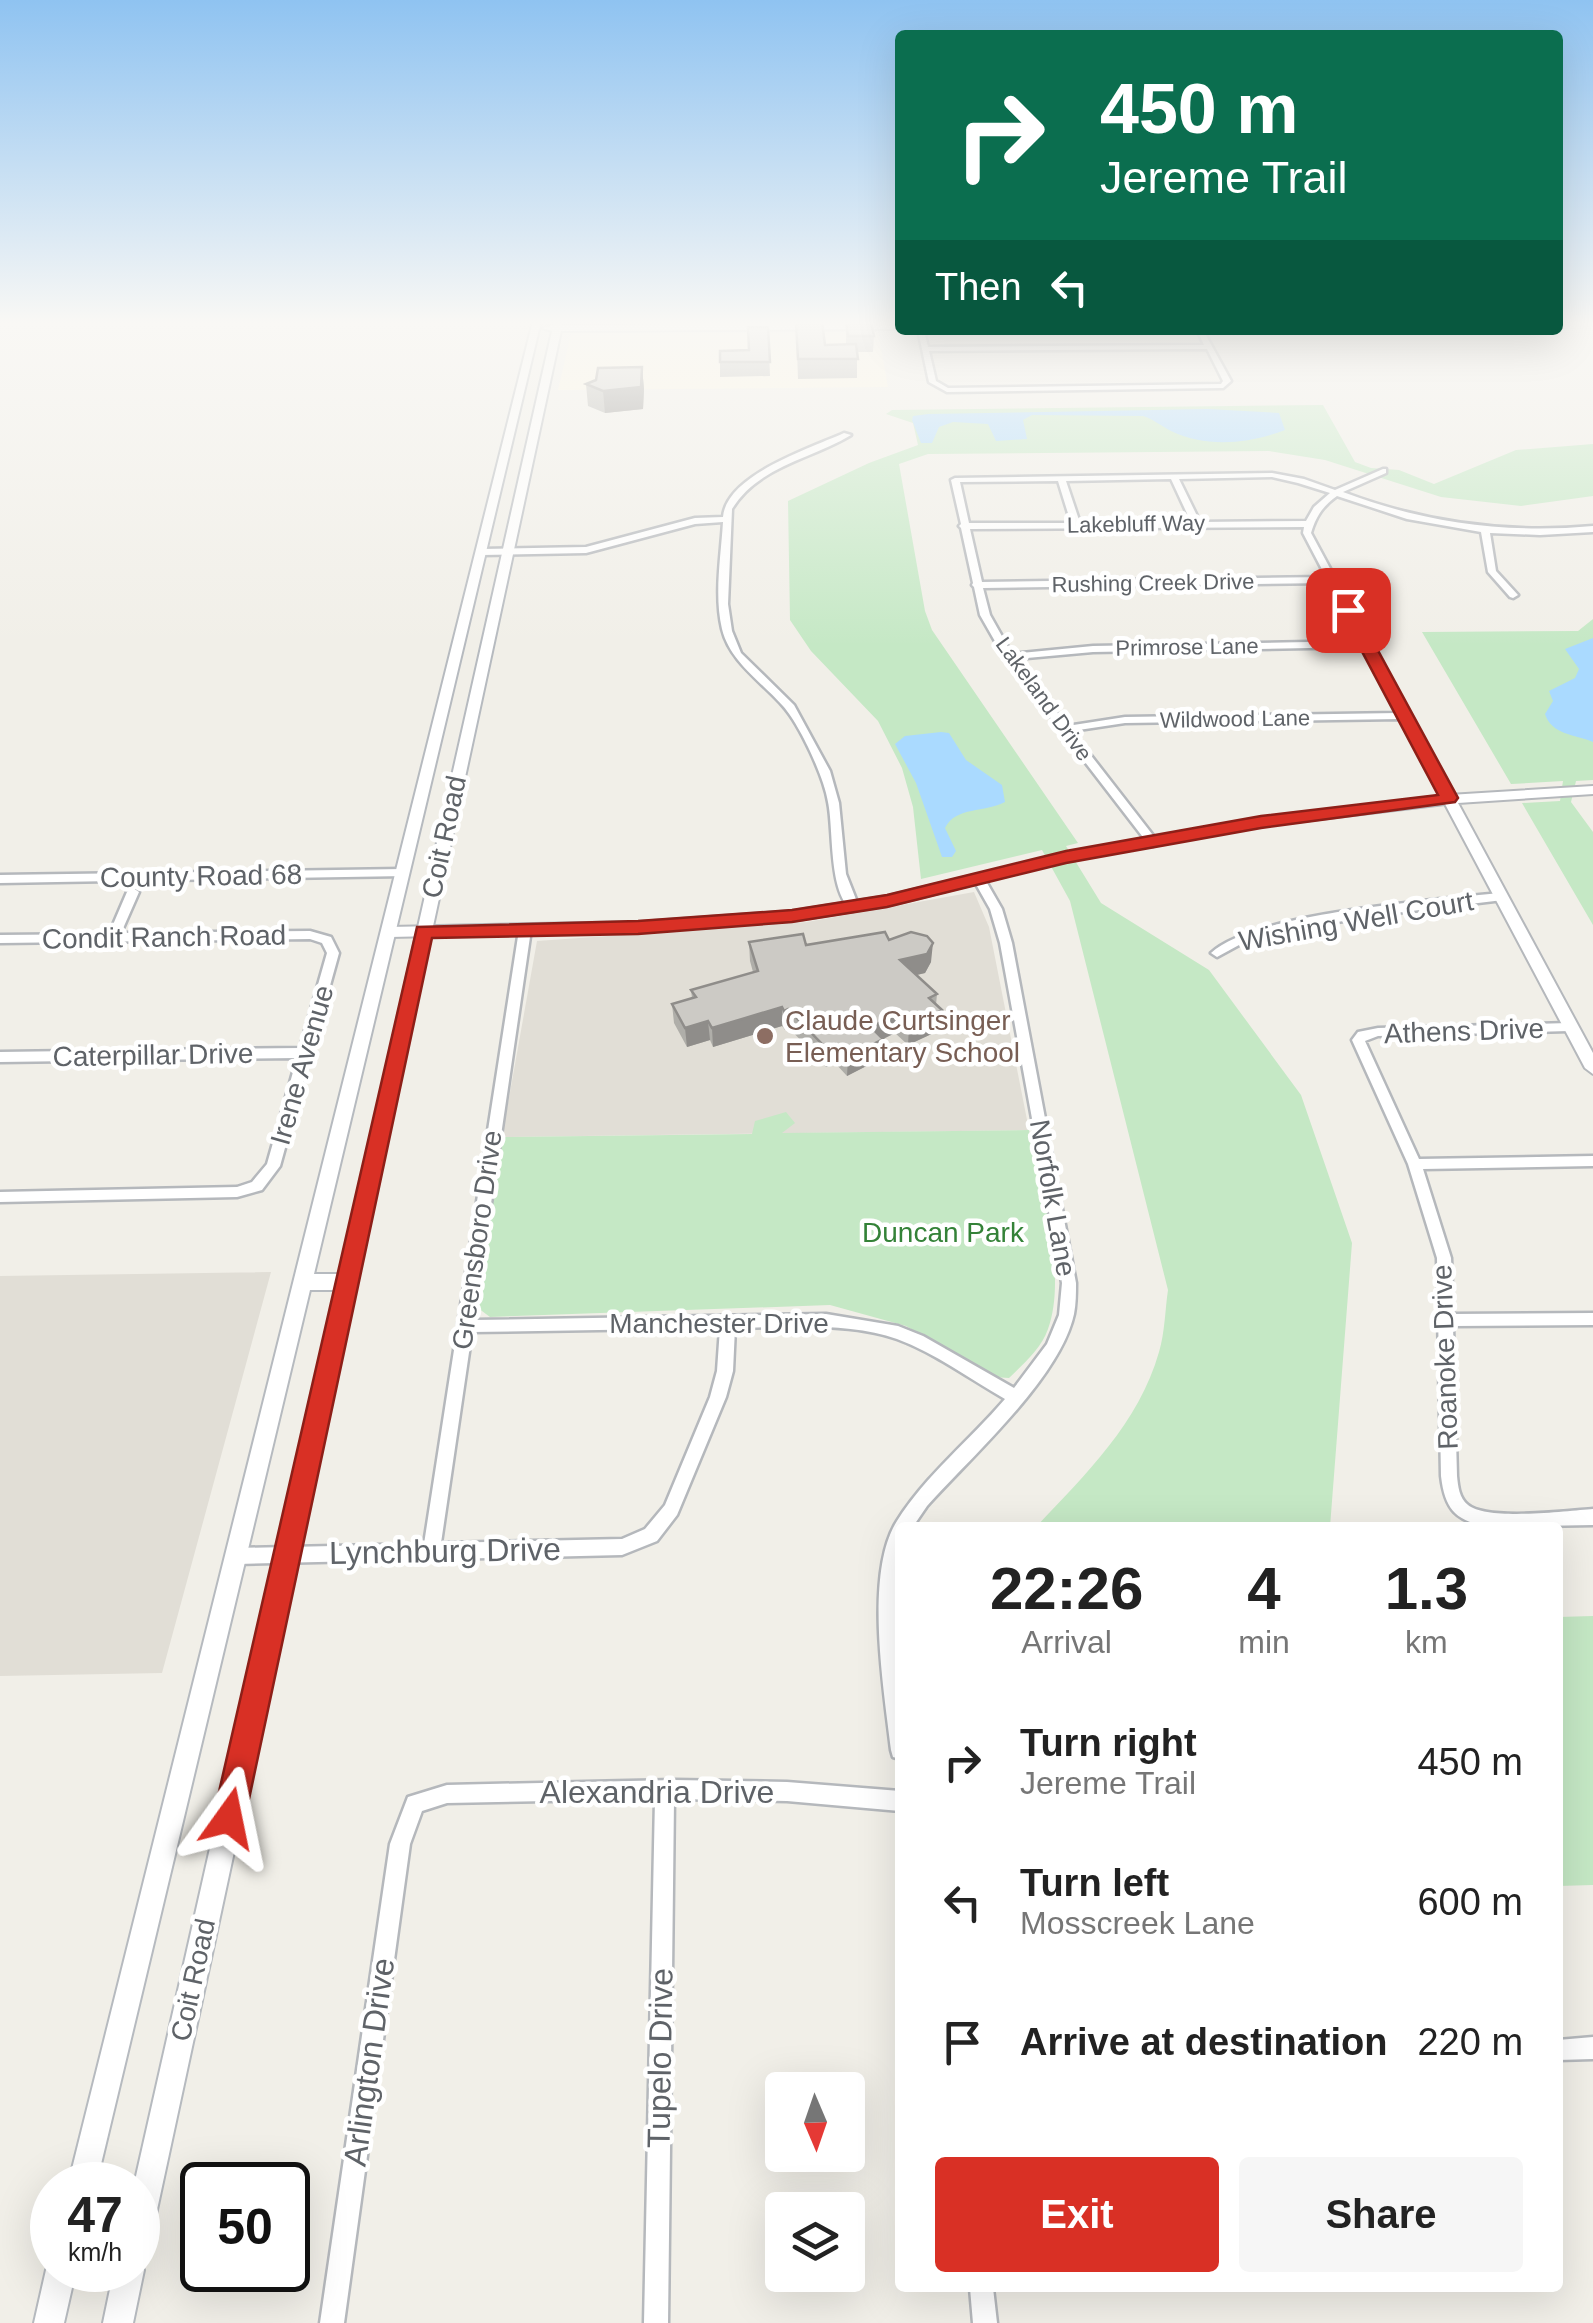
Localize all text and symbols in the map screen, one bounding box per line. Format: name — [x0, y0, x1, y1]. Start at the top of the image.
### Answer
icon: right — [935, 70, 1065, 200]
text: 450 m — [1100, 70, 1298, 148]
text: Jereme Trail — [1100, 152, 1348, 203]
icon: left — [1042, 260, 1097, 315]
text: Then — [935, 266, 1022, 308]
street label: Lakebluff Way — [1067, 510, 1205, 538]
pin — [1306, 568, 1391, 653]
street label: Rushing Creek Drive — [1051, 569, 1255, 597]
icon: arrive — [1321, 583, 1376, 638]
street label: Lakeland Drive — [991, 632, 1097, 766]
street label: Primrose Lane — [1115, 633, 1259, 661]
street label: Wildwood Lane — [1160, 705, 1310, 733]
street label: Coit Road — [416, 773, 472, 901]
street label: County Road 68 — [100, 859, 302, 893]
street label: Wishing Well Court — [1236, 885, 1476, 957]
street label: Condit Ranch Road — [42, 919, 286, 955]
street label: Irene Avenue — [264, 982, 340, 1148]
place label: Claude Curtsinger Elementary School — [785, 1005, 1020, 1068]
street label: Athens Drive — [1383, 1013, 1545, 1049]
marker: Claude Curtsinger Elementary School — [754, 1025, 776, 1047]
street label: Caterpillar Drive — [52, 1038, 254, 1072]
street label: Norfolk Lane — [1024, 1117, 1082, 1279]
street label: Greensboro Drive — [446, 1128, 508, 1352]
park label: Duncan Park — [862, 1217, 1025, 1248]
street label: Roanoke Drive — [1426, 1264, 1464, 1450]
street label: Manchester Drive — [609, 1308, 829, 1339]
street label: Lynchburg Drive — [329, 1531, 561, 1571]
text: 22:26 — [990, 1555, 1143, 1622]
text: 4 — [1247, 1555, 1281, 1622]
text: 1.3 — [1385, 1555, 1468, 1622]
text: Arrival — [1021, 1624, 1112, 1660]
text: min — [1238, 1624, 1290, 1660]
text: km — [1405, 1624, 1448, 1660]
text: Turn right — [1020, 1722, 1197, 1764]
icon: right — [935, 1735, 990, 1790]
text: 450 m — [1417, 1741, 1523, 1783]
text: Jereme Trail — [1020, 1765, 1196, 1801]
position arrow — [177, 1766, 281, 1870]
street label: Alexandria Drive — [540, 1774, 774, 1810]
text: Turn left — [1020, 1862, 1169, 1904]
icon: left — [935, 1875, 990, 1930]
text: 600 m — [1417, 1881, 1523, 1923]
text: Mosscreek Lane — [1020, 1905, 1255, 1941]
street label: Coit Road — [165, 1916, 221, 2044]
street label: Arlington Drive — [337, 1956, 401, 2168]
street label: Tupelo Drive — [640, 1968, 680, 2148]
icon: arrive — [935, 2015, 990, 2070]
text: Arrive at destination — [1020, 2021, 1387, 2063]
text: 220 m — [1417, 2021, 1523, 2063]
north arrow — [765, 2072, 865, 2172]
map controls — [765, 2072, 865, 2292]
button: Exit — [935, 2157, 1219, 2272]
button: Share — [1239, 2157, 1523, 2272]
speed limit sign: 50 — [180, 2162, 310, 2292]
text: 47 — [67, 2187, 123, 2243]
button: layers — [765, 2192, 865, 2292]
text: km/h — [68, 2238, 122, 2266]

